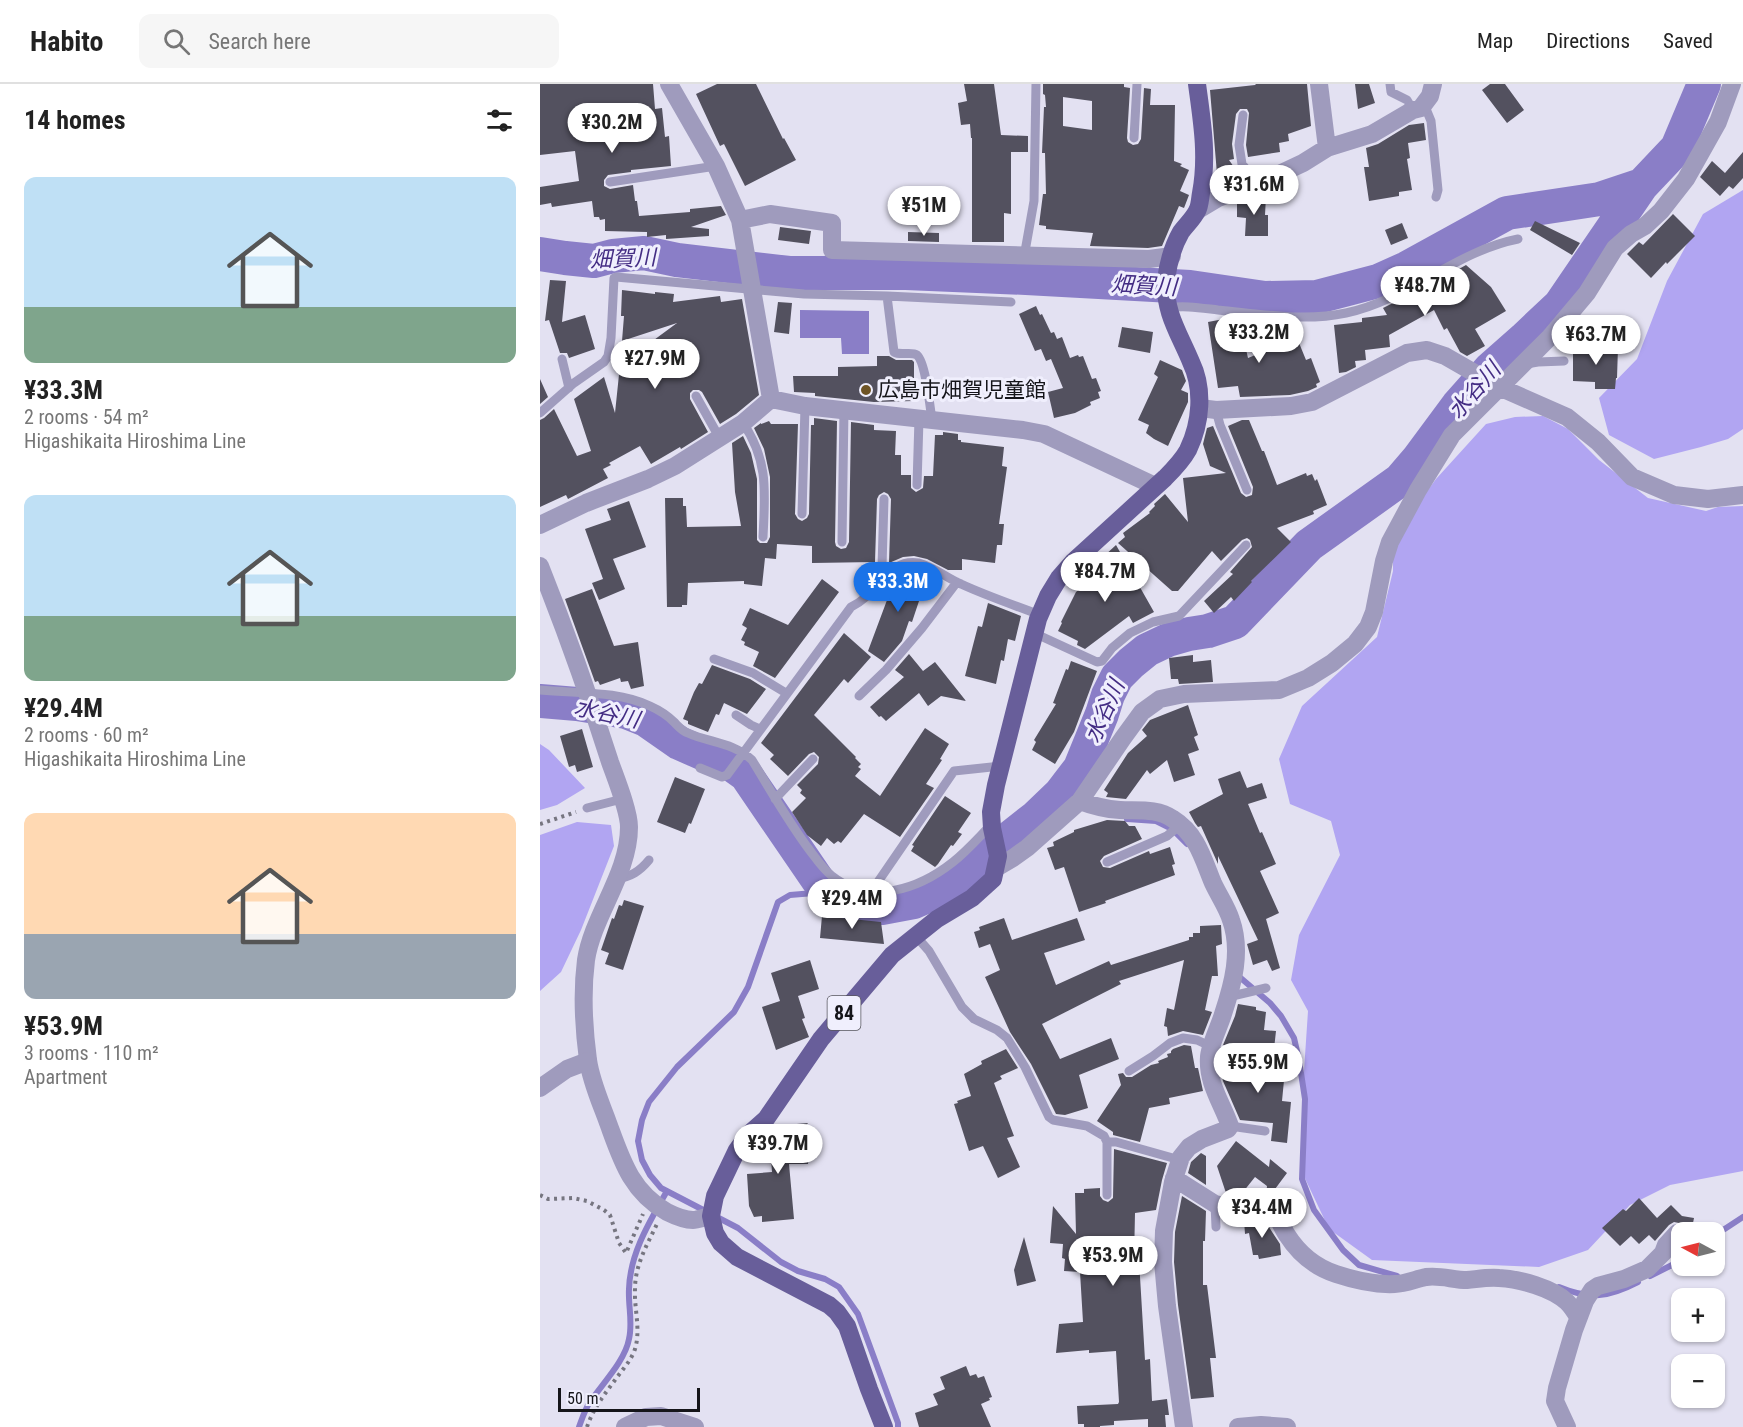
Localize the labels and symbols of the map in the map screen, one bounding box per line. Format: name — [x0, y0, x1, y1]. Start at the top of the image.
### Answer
pin: ¥30.2M — [563, 103, 661, 154]
pin: ¥31.6M — [1205, 165, 1303, 216]
pin: ¥51M — [888, 186, 960, 237]
water label: 畑賀川 — [590, 245, 658, 272]
pin: ¥48.7M — [1376, 266, 1474, 317]
water label: 畑賀川 — [1110, 271, 1180, 300]
pin: ¥33.2M — [1210, 313, 1308, 364]
pin: ¥63.7M — [1547, 315, 1645, 366]
pin: ¥27.9M — [606, 339, 704, 390]
water label: 水谷川 — [1443, 356, 1507, 423]
place label: 広島市畑賀児童館 — [878, 378, 1046, 402]
marker: 広島市畑賀児童館 — [859, 383, 873, 397]
pin: ¥84.7M — [1056, 552, 1154, 603]
pin: ¥33.3M — [849, 562, 947, 613]
water label: 水谷川 — [1080, 674, 1130, 746]
water label: 水谷川 — [572, 694, 644, 733]
pin: ¥29.4M — [803, 879, 901, 930]
road number: 84 — [828, 996, 860, 1030]
pin: ¥55.9M — [1209, 1043, 1307, 1094]
pin: ¥39.7M — [729, 1124, 827, 1175]
pin: ¥34.4M — [1213, 1188, 1311, 1239]
north arrow — [1671, 1222, 1725, 1276]
pin: ¥53.9M — [1064, 1236, 1162, 1287]
scale bar — [558, 1385, 700, 1412]

